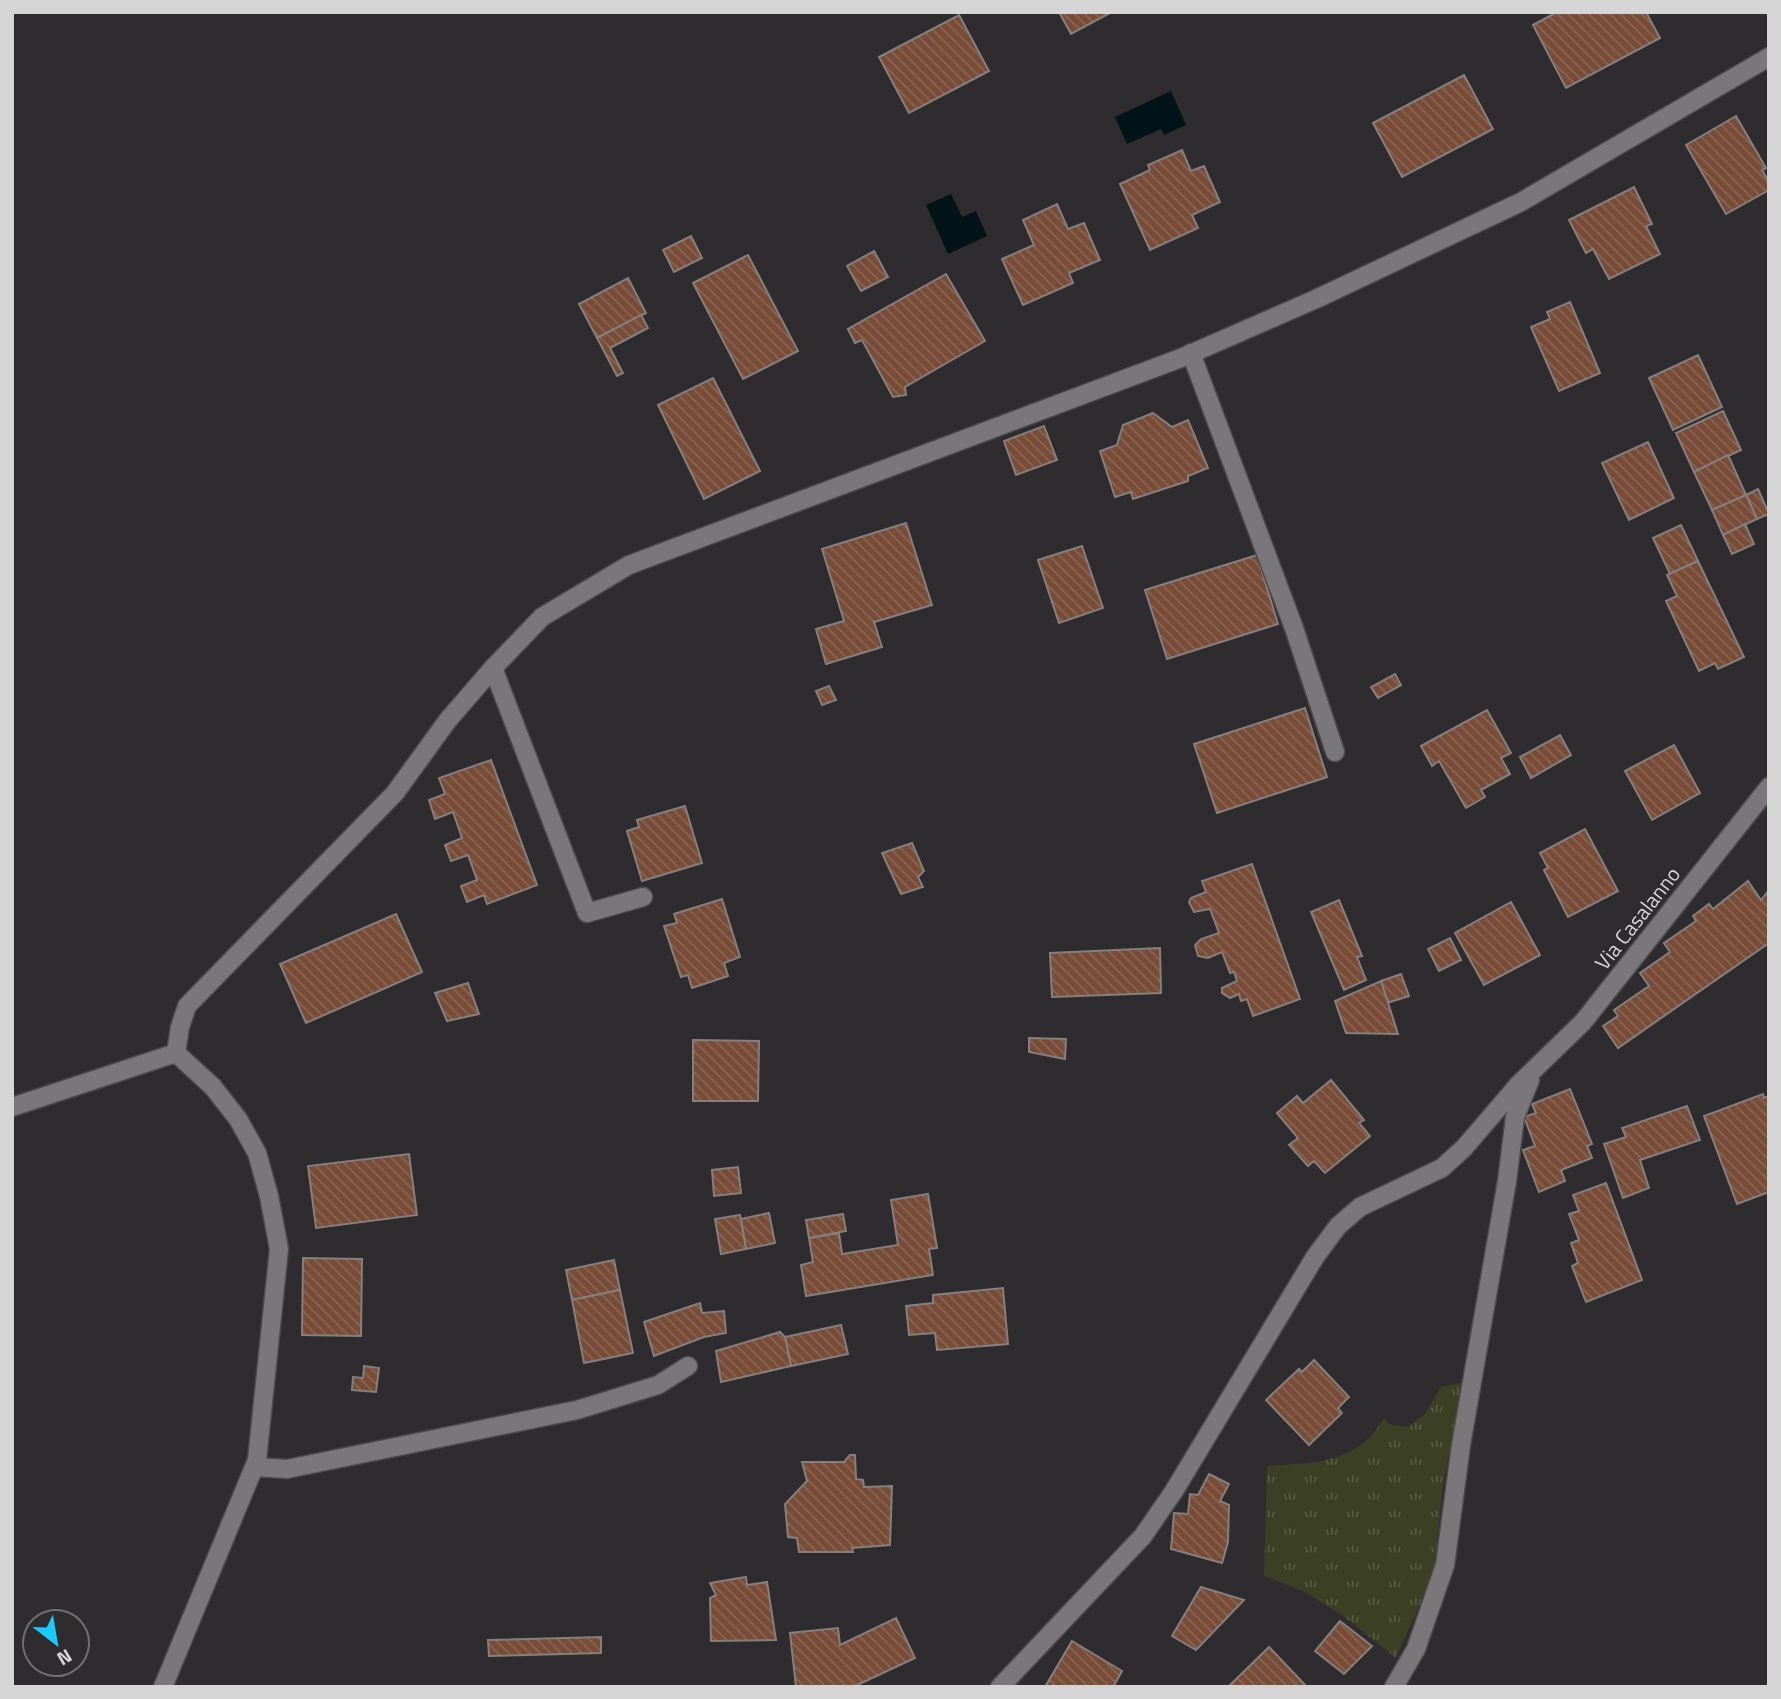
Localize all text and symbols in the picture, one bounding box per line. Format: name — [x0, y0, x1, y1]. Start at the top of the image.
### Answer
street label: Via Casalanno — [1586, 860, 1688, 976]
north arrow — [21, 1608, 91, 1678]
text: N — [52, 1642, 78, 1674]

